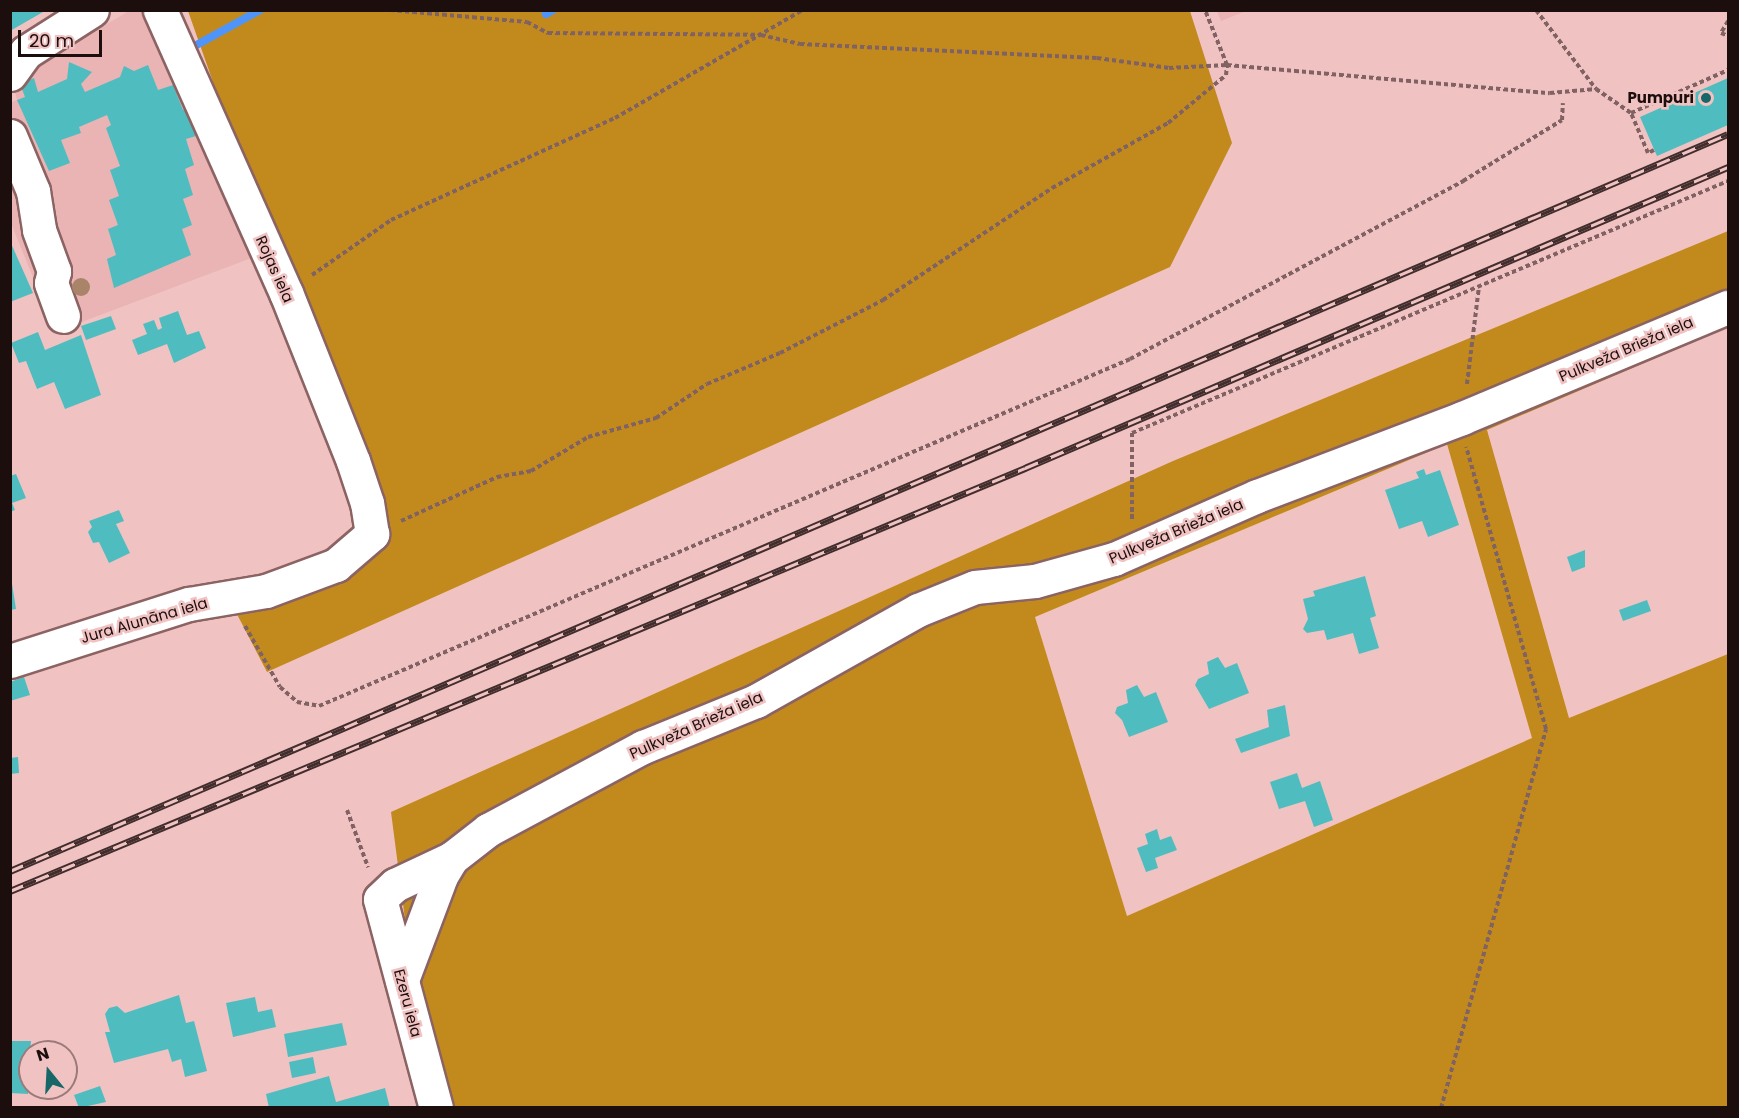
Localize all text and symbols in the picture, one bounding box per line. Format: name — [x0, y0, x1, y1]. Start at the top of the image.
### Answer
scale bar — [21, 18, 105, 56]
text: 20 m — [29, 28, 74, 53]
place label: Pumpuri — [1628, 89, 1694, 107]
marker: Pumpuri — [1699, 91, 1713, 105]
street label: Rojas iela — [252, 233, 298, 305]
street label: Pulkveža Brieža iela — [1556, 313, 1696, 385]
street label: Pulkveža Brieža iela — [1106, 495, 1246, 567]
street label: Jura Alunāna iela — [79, 593, 209, 647]
street label: Pulkveža Brieža iela — [627, 688, 765, 762]
street label: Ezeru iela — [390, 967, 426, 1039]
north arrow — [18, 1040, 78, 1100]
text: N — [34, 1042, 52, 1067]

